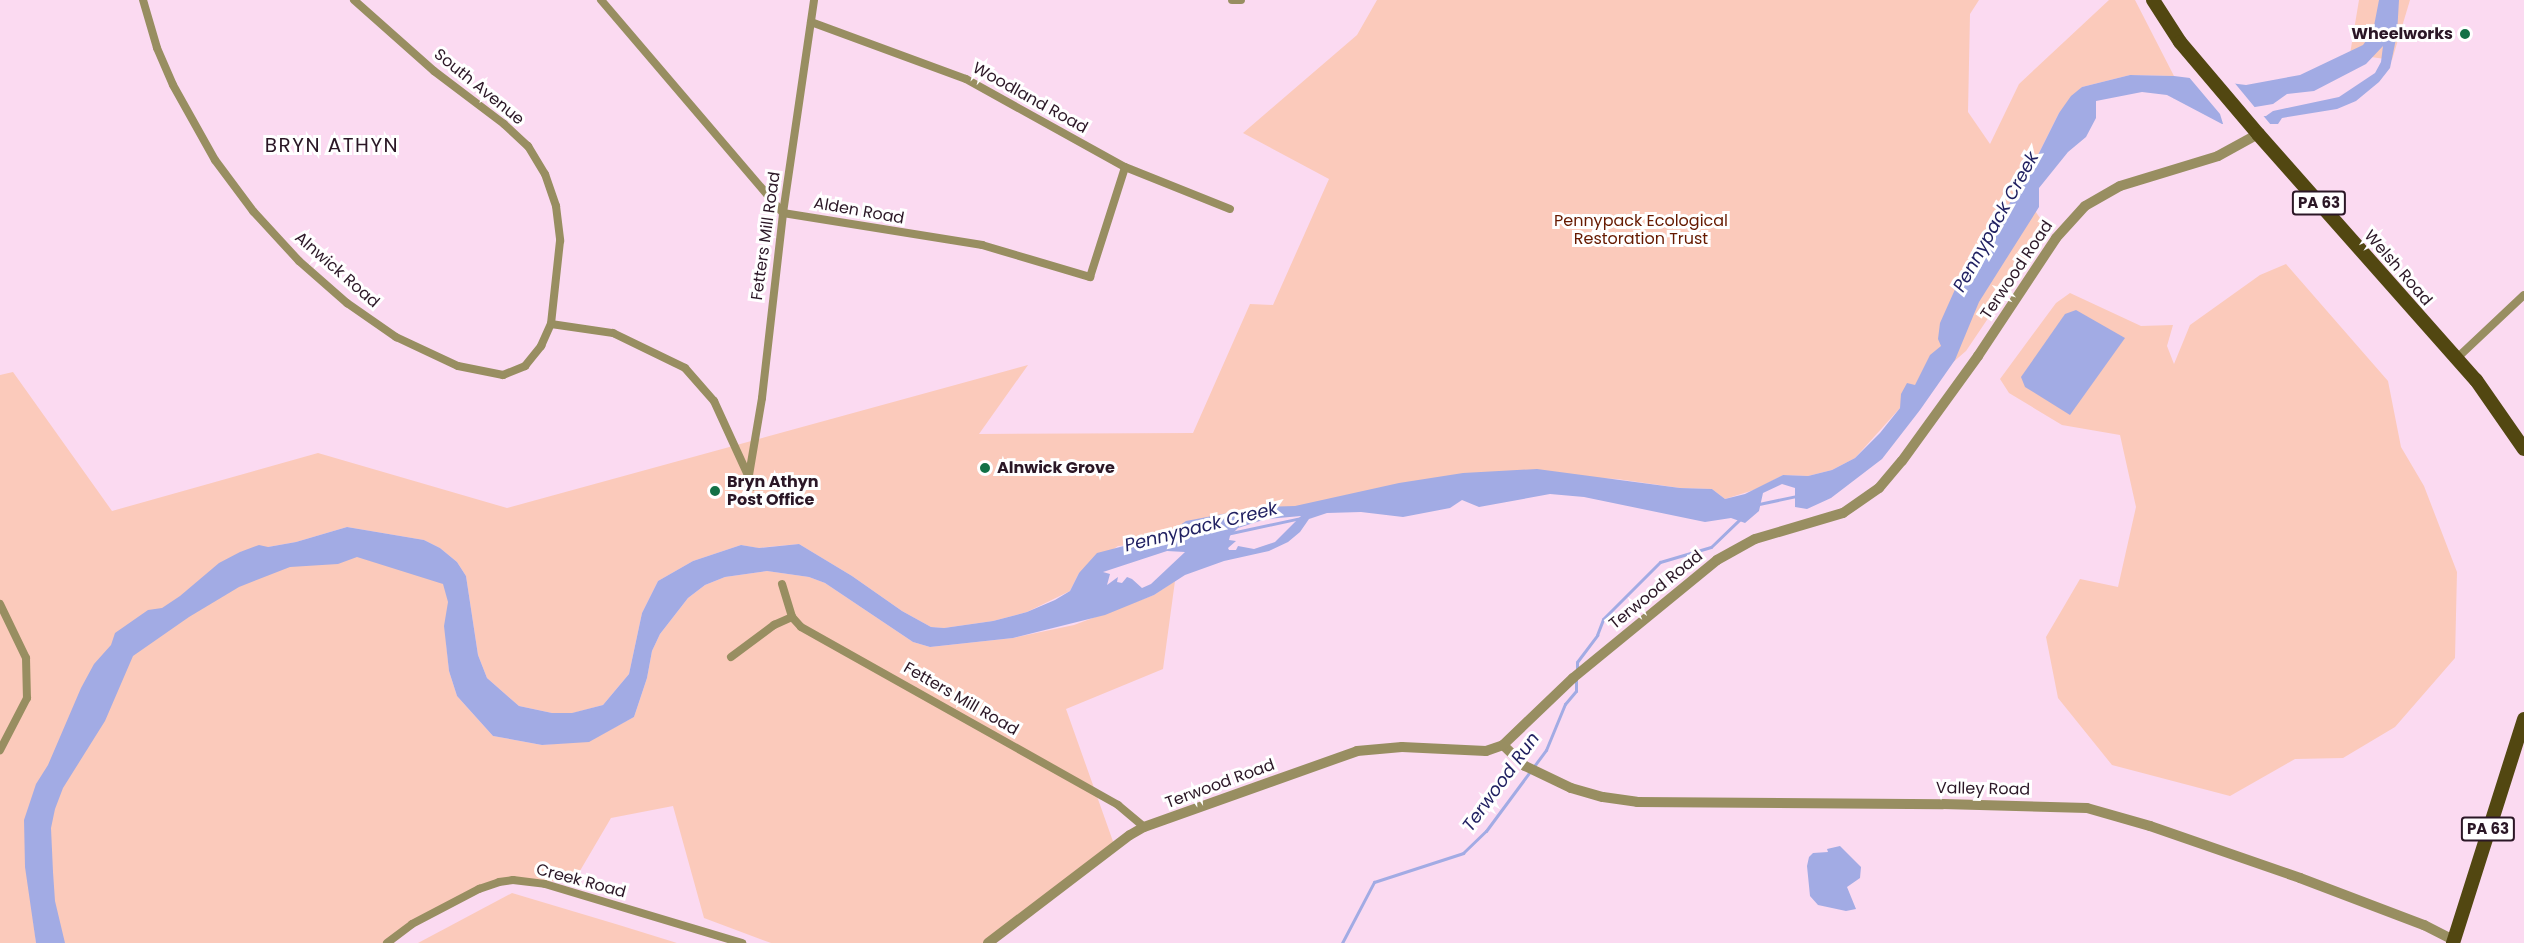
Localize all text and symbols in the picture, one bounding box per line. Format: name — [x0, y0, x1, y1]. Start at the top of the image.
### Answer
place label: Wheelworks — [2351, 24, 2453, 44]
marker: Wheelworks — [2458, 27, 2472, 41]
street label: South Avenue — [430, 45, 528, 129]
street label: Woodland Road — [969, 58, 1091, 138]
district label: BRYN ATHYN — [265, 133, 399, 157]
water label: Pennypack Creek — [1949, 148, 2043, 296]
street label: Fetters Mill Road — [747, 170, 785, 302]
road number: PA 63 — [2290, 191, 2348, 215]
street label: Alden Road — [812, 194, 906, 228]
park label: Pennypack Ecological Restoration Trust — [1554, 211, 1728, 249]
street label: Terwood Road — [1977, 217, 2057, 323]
street label: Welsh Road — [2360, 226, 2436, 310]
street label: Alnwick Road — [291, 228, 383, 312]
place label: Alnwick Grove — [997, 458, 1115, 478]
marker: Alnwick Grove — [978, 461, 992, 475]
place label: Bryn Athyn Post Office — [727, 472, 819, 510]
marker: Bryn Athyn Post Office — [708, 484, 722, 498]
water label: Pennypack Creek — [1122, 498, 1280, 556]
street label: Terwood Road — [1605, 546, 1707, 634]
street label: Fetters Mill Road — [900, 658, 1022, 740]
water label: Terwood Run — [1458, 728, 1544, 836]
street label: Terwood Road — [1163, 755, 1277, 813]
street label: Valley Road — [1936, 779, 2030, 799]
road number: PA 63 — [2460, 817, 2516, 841]
street label: Creek Road — [534, 860, 628, 902]

